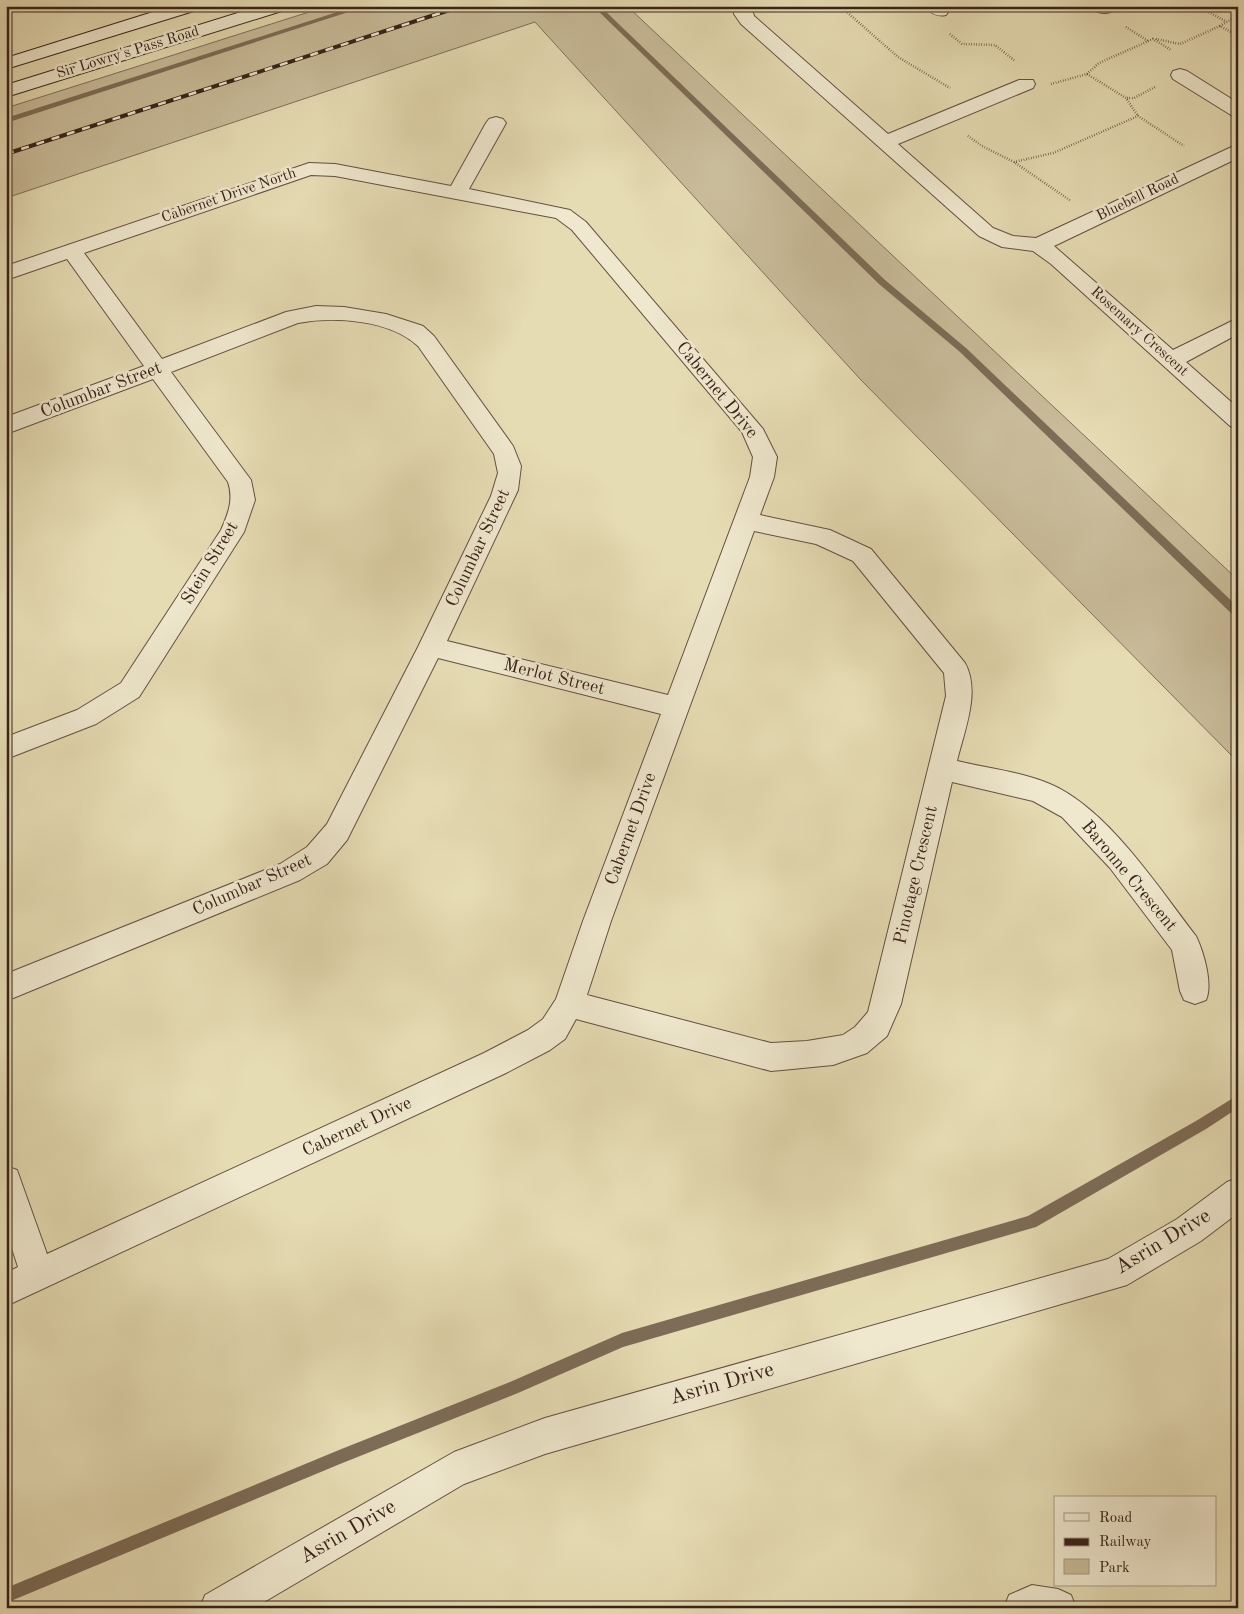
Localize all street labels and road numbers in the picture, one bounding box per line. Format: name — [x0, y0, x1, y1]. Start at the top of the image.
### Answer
street label: Sir Lowry's Pass Road — [55, 24, 201, 82]
street label: Cabernet Drive North — [160, 166, 298, 226]
street label: Bluebell Road — [1094, 172, 1182, 224]
street label: Rosemary Crescent — [1087, 284, 1191, 380]
street label: Cabernet Drive — [673, 338, 761, 442]
street label: Columbar Street — [38, 359, 164, 421]
street label: Columbar Street — [443, 486, 513, 610]
street label: Stein Street — [178, 518, 242, 608]
street label: Merlot Street — [502, 656, 606, 698]
street label: Cabernet Drive — [602, 770, 660, 888]
street label: Pinotage Crescent — [891, 804, 941, 946]
street label: Baronne Crescent — [1078, 817, 1180, 935]
street label: Columbar Street — [190, 851, 314, 919]
street label: Cabernet Drive — [300, 1094, 414, 1160]
street label: Asrin Drive — [1112, 1205, 1214, 1279]
street label: Asrin Drive — [668, 1359, 776, 1409]
street label: Asrin Drive — [296, 1496, 400, 1568]

